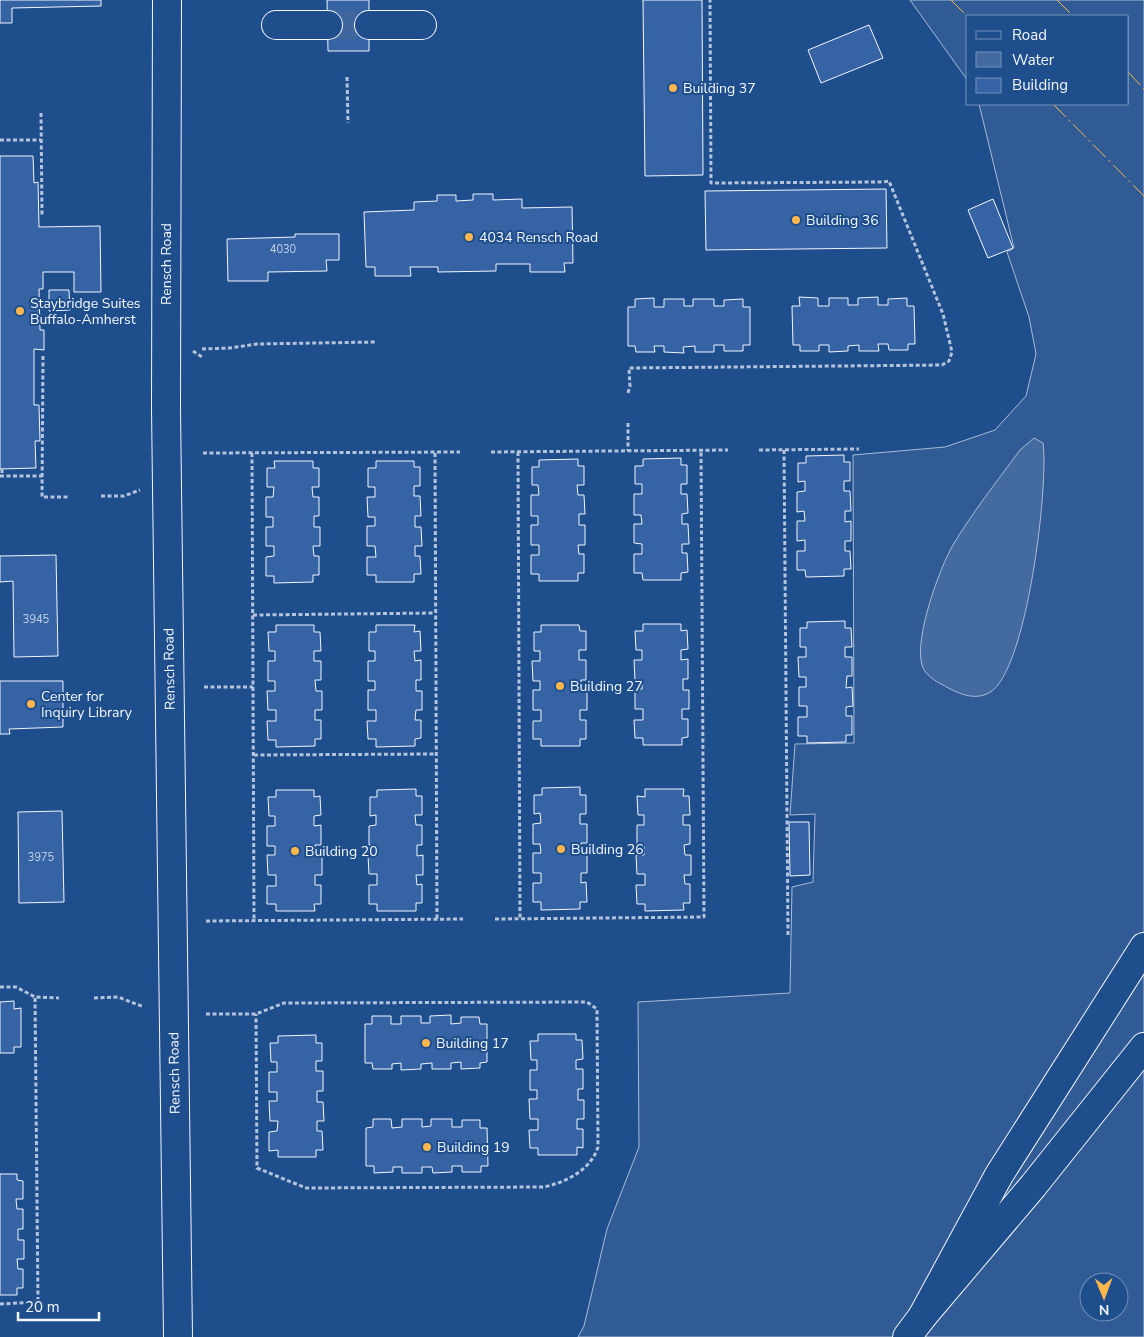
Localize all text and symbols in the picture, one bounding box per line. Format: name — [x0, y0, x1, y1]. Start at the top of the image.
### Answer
legend — [966, 15, 1129, 105]
text: Road — [1012, 25, 1047, 45]
text: Water — [1012, 50, 1055, 70]
text: Building — [1012, 75, 1068, 95]
place label: Building 37 — [683, 79, 756, 98]
marker: Building 37 — [667, 82, 679, 94]
place label: Building 36 — [806, 211, 879, 230]
marker: Building 36 — [790, 214, 802, 226]
street label: Rensch Road — [157, 223, 176, 305]
place label: 4034 Rensch Road — [479, 228, 598, 247]
marker: 4034 Rensch Road — [463, 231, 475, 243]
house number: 4030 — [270, 242, 297, 257]
place label: Staybridge Suites Buffalo-Amherst — [30, 294, 141, 329]
marker: Staybridge Suites Buffalo-Amherst — [14, 305, 26, 317]
house number: 3945 — [23, 612, 50, 627]
street label: Rensch Road — [159, 628, 180, 710]
place label: Building 27 — [570, 677, 643, 696]
marker: Building 27 — [554, 680, 566, 692]
place label: Center for Inquiry Library — [41, 687, 133, 722]
marker: Center for Inquiry Library — [25, 698, 37, 710]
place label: Building 26 — [571, 840, 644, 859]
place label: Building 20 — [305, 842, 378, 861]
marker: Building 26 — [555, 843, 567, 855]
marker: Building 20 — [289, 845, 301, 857]
house number: 3975 — [28, 850, 55, 865]
street label: Rensch Road — [164, 1032, 185, 1114]
place label: Building 17 — [436, 1034, 509, 1053]
marker: Building 17 — [420, 1037, 432, 1049]
place label: Building 19 — [437, 1138, 510, 1157]
marker: Building 19 — [421, 1141, 433, 1153]
north arrow — [1079, 1272, 1129, 1322]
scale bar — [18, 1290, 99, 1322]
text: 20 m — [25, 1297, 60, 1317]
text: N — [1099, 1300, 1110, 1319]

